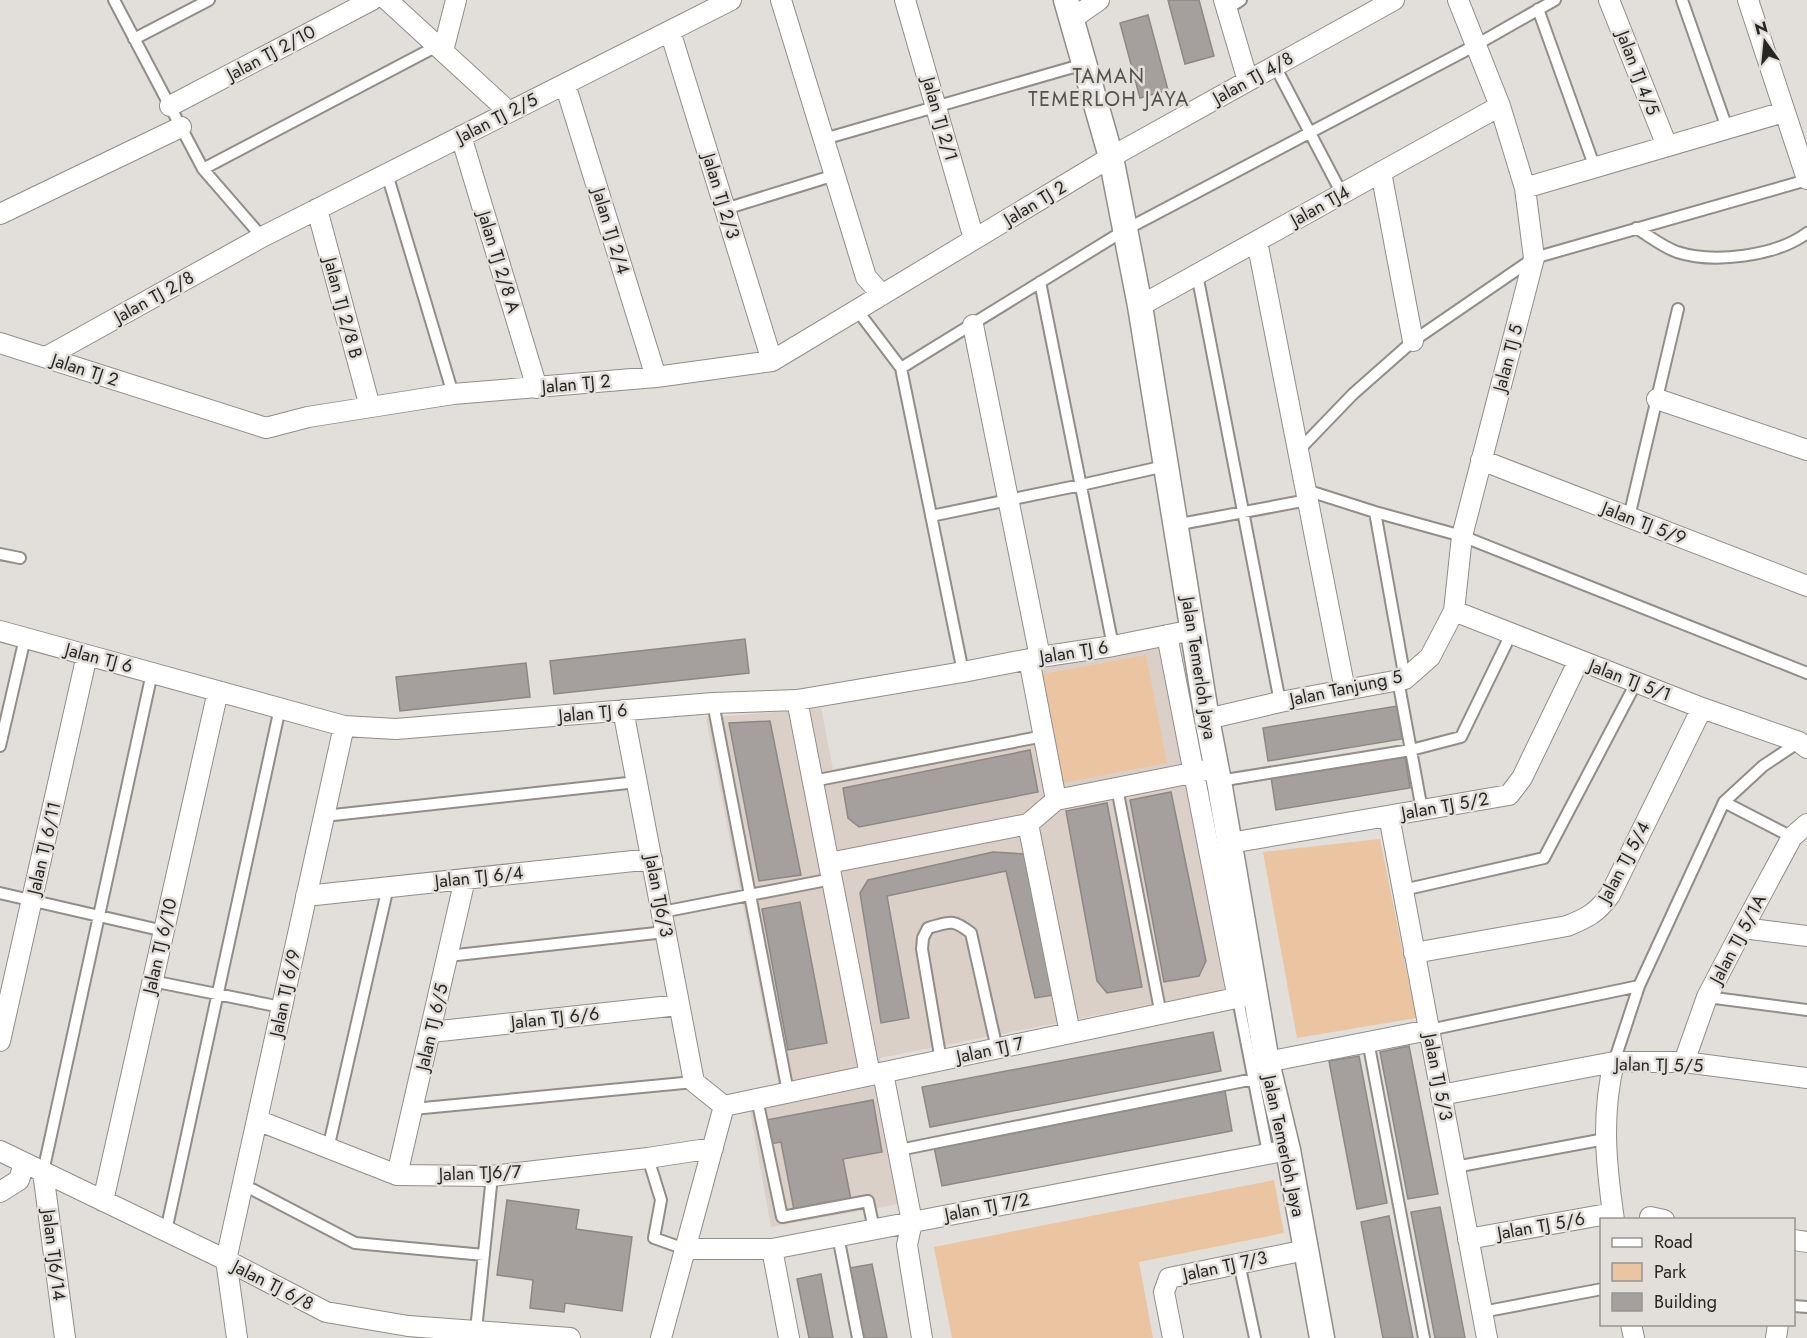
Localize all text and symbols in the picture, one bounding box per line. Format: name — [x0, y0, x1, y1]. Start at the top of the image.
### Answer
north arrow — [1735, 12, 1795, 72]
text: N — [1752, 15, 1770, 41]
street label: Jalan TJ 2/10 — [220, 19, 320, 88]
street label: Jalan TJ 4/5 — [1609, 25, 1666, 119]
street label: Jalan TJ 4/8 — [1206, 45, 1298, 112]
district label: TAMAN TEMERLOH JAYA — [1028, 62, 1190, 114]
street label: Jalan TJ 2/1 — [915, 72, 964, 164]
street label: Jalan TJ 2/5 — [450, 86, 542, 151]
street label: Jalan TJ 2/3 — [695, 148, 746, 242]
street label: Jalan TJ 2 — [997, 174, 1071, 233]
street label: Jalan TJ4 — [1284, 179, 1354, 234]
street label: Jalan TJ 2/4 — [585, 183, 636, 277]
street label: Jalan TJ 2/8 A — [471, 206, 527, 316]
street label: Jalan TJ 2/8 B — [317, 253, 369, 361]
street label: Jalan TJ 2/8 — [107, 264, 199, 331]
street label: Jalan TJ 5 — [1486, 321, 1529, 397]
street label: Jalan TJ 2 — [46, 346, 122, 393]
street label: Jalan TJ 2 — [539, 368, 611, 400]
street label: Jalan TJ 5/9 — [1596, 494, 1690, 551]
street label: Jalan Temerloh Jaya — [1175, 593, 1223, 741]
street label: Jalan TJ 6 — [1036, 634, 1110, 671]
street label: Jalan TJ 6 — [60, 636, 136, 679]
street label: Jalan TJ 5/1 — [1583, 652, 1675, 708]
street label: Jalan Tanjung 5 — [1285, 663, 1405, 713]
street label: Jalan TJ 6 — [555, 697, 629, 729]
street label: Jalan TJ 5/2 — [1397, 786, 1491, 827]
street label: Jalan TJ 6/11 — [20, 799, 67, 899]
street label: Jalan TJ 5/4 — [1591, 817, 1656, 909]
street label: Jalan TJ6/3 — [638, 851, 680, 939]
street label: Jalan TJ 6/4 — [431, 859, 525, 895]
street label: Jalan TJ 5/1A — [1703, 889, 1773, 990]
street label: Jalan TJ 6/10 — [136, 896, 184, 998]
street label: Jalan TJ 6/9 — [263, 947, 307, 1041]
street label: Jalan TJ 6/5 — [409, 981, 455, 1075]
street label: Jalan TJ 6/6 — [508, 1000, 600, 1036]
street label: Jalan TJ 5/3 — [1416, 1029, 1459, 1123]
street label: Jalan TJ 7 — [952, 1030, 1027, 1070]
street label: Jalan TJ 5/5 — [1613, 1051, 1703, 1079]
street label: Jalan Temerloh Jaya — [1256, 1071, 1312, 1219]
street label: Jalan TJ6/7 — [436, 1159, 522, 1187]
street label: Jalan TJ 7/2 — [940, 1186, 1032, 1228]
street label: Jalan TJ6/14 — [35, 1206, 72, 1302]
street label: Jalan TJ 5/6 — [1493, 1206, 1587, 1247]
legend — [1600, 1218, 1795, 1326]
text: Road — [1654, 1229, 1693, 1255]
street label: Jalan TJ 7/3 — [1179, 1244, 1270, 1288]
street label: Jalan TJ 6/8 — [226, 1252, 318, 1317]
text: Park — [1654, 1259, 1686, 1285]
text: Building — [1654, 1289, 1717, 1315]

